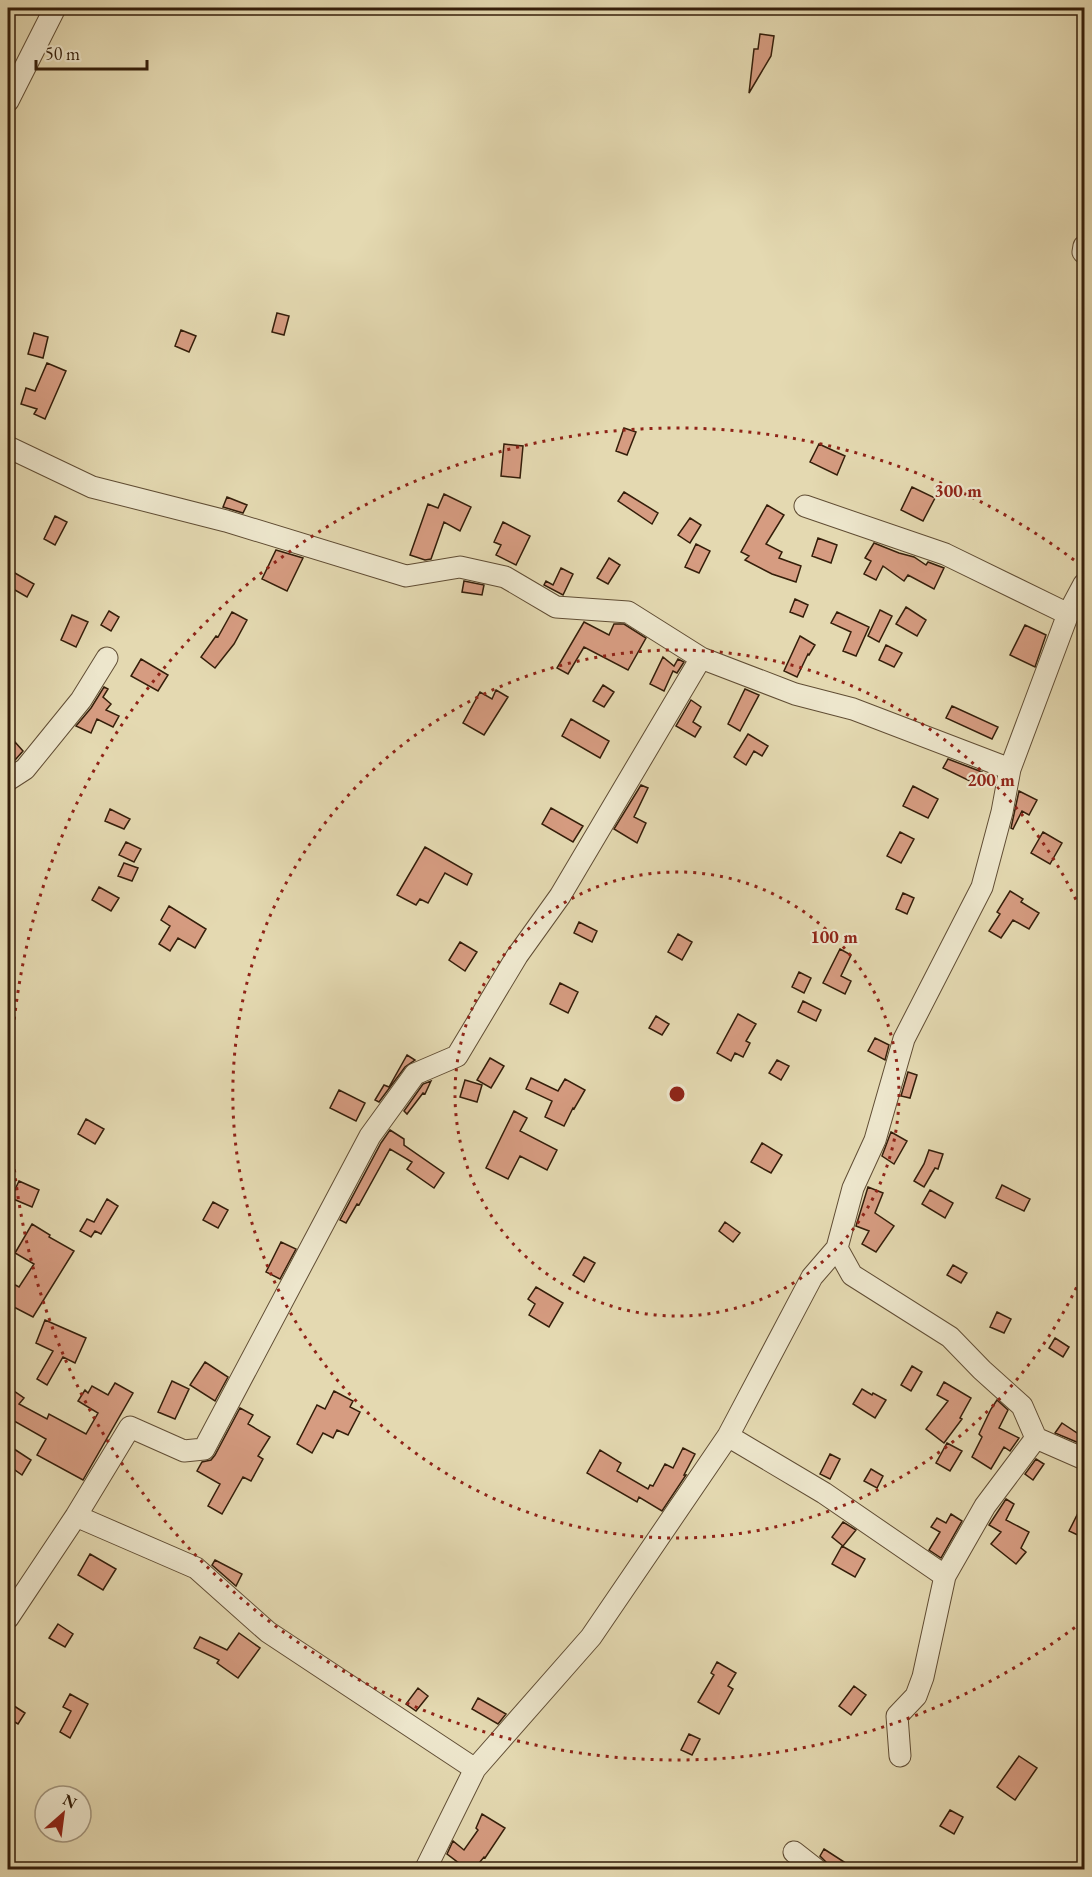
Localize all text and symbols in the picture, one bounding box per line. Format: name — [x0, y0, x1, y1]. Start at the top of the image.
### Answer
scale bar — [36, 33, 147, 71]
text: 50 m — [45, 42, 80, 65]
text: 300 m — [934, 479, 982, 502]
text: 200 m — [967, 768, 1015, 791]
text: 100 m — [810, 925, 858, 948]
centre of rings — [667, 1084, 687, 1104]
north arrow — [33, 1784, 93, 1844]
text: N — [59, 1789, 80, 1814]

